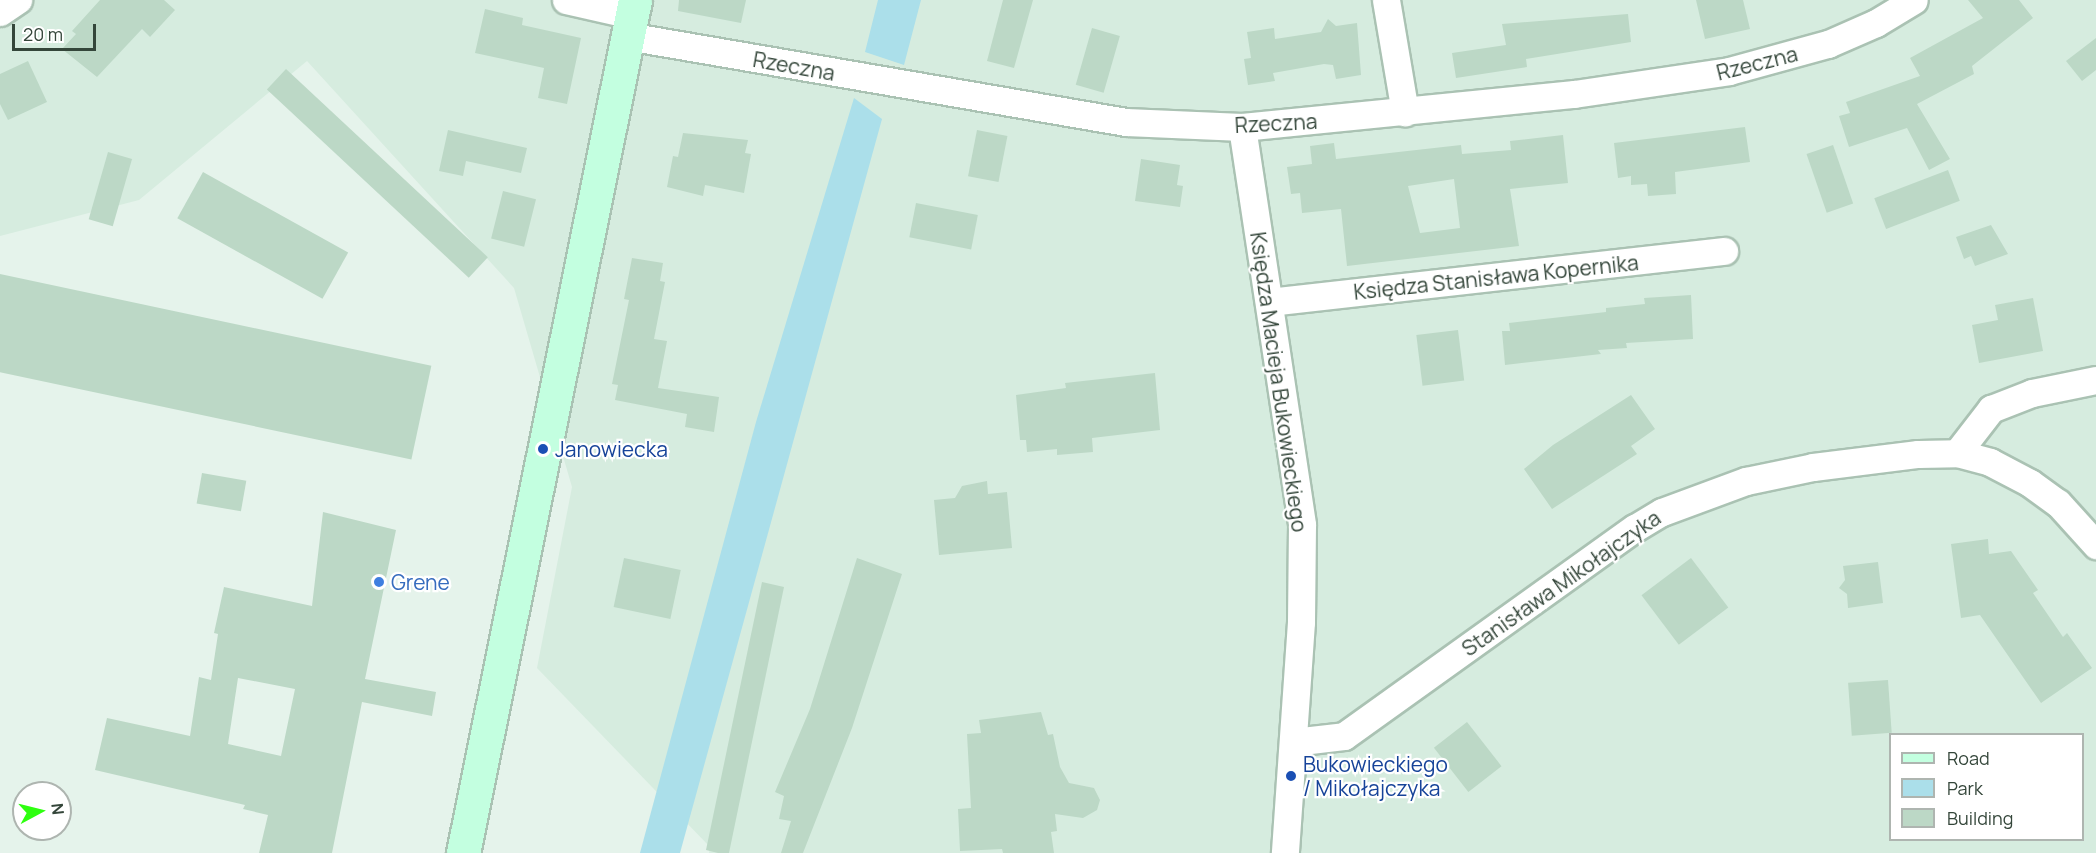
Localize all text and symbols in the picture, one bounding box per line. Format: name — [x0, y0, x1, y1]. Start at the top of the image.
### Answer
scale bar — [15, 12, 99, 50]
text: 20 m — [23, 22, 63, 46]
street label: Rzeczna — [1714, 41, 1800, 85]
street label: Rzeczna — [751, 46, 837, 86]
street label: Rzeczna — [1234, 108, 1318, 138]
street label: Księdza Macieja Bukowieckiego — [1245, 230, 1313, 534]
street label: Księdza Stanisława Kopernika — [1352, 250, 1640, 304]
place label: Janowiecka — [555, 436, 668, 462]
marker: Janowiecka — [536, 442, 550, 456]
street label: Stanisława Mikołajczyka — [1457, 505, 1665, 661]
place label: Grene — [391, 569, 450, 595]
marker: Grene — [372, 575, 386, 589]
legend — [1889, 733, 2084, 841]
text: Road — [1947, 746, 1990, 770]
place label: Bukowieckiego / Mikołajczyka — [1303, 751, 1448, 801]
marker: Bukowieckiego / Mikołajczyka — [1284, 769, 1298, 783]
text: Park — [1947, 776, 1983, 800]
north arrow — [12, 781, 72, 841]
text: N — [46, 802, 69, 816]
text: Building — [1947, 806, 2013, 830]

